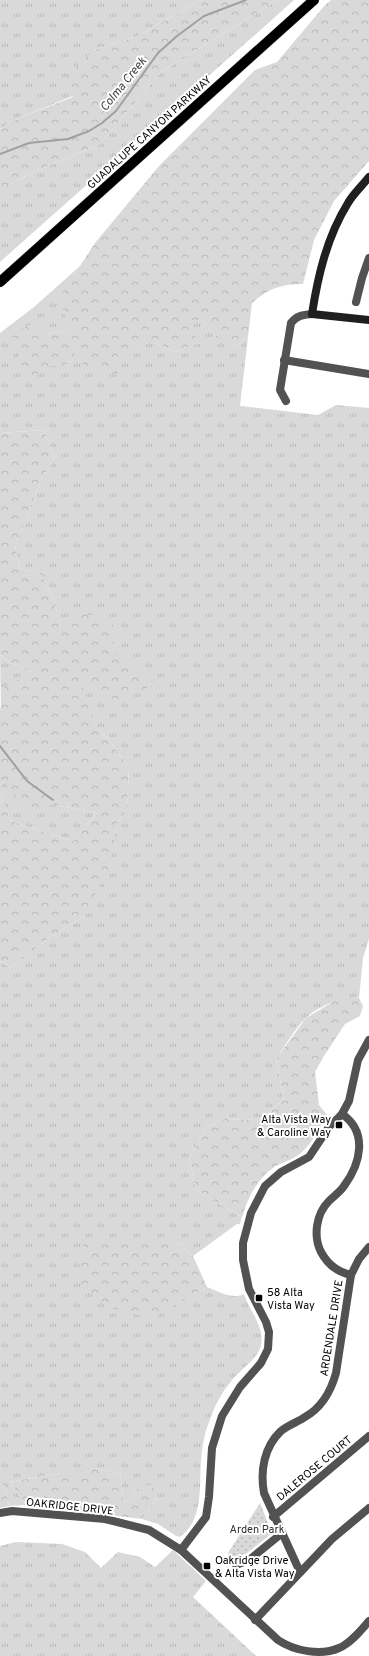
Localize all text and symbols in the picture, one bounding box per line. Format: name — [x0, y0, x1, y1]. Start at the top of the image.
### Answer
water label: Colma Creek — [97, 53, 151, 115]
street label: GUADALUPE CANYON PARKWAY — [85, 73, 215, 192]
place label: Alta Vista Way & Caroline Way — [257, 1113, 331, 1140]
marker: Alta Vista Way & Caroline Way — [334, 1120, 344, 1130]
street label: ARDENDALE DRIVE — [317, 1279, 347, 1377]
place label: 58 Alta Vista Way — [267, 1286, 315, 1313]
marker: 58 Alta Vista Way — [254, 1293, 264, 1303]
street label: DALEROSE COURT — [274, 1433, 355, 1504]
street label: OAKRIDGE DRIVE — [25, 1495, 114, 1519]
park label: Arden Park — [229, 1523, 285, 1537]
place label: Oakridge Drive & Alta Vista Way — [215, 1554, 295, 1581]
marker: Oakridge Drive & Alta Vista Way — [202, 1561, 212, 1571]

